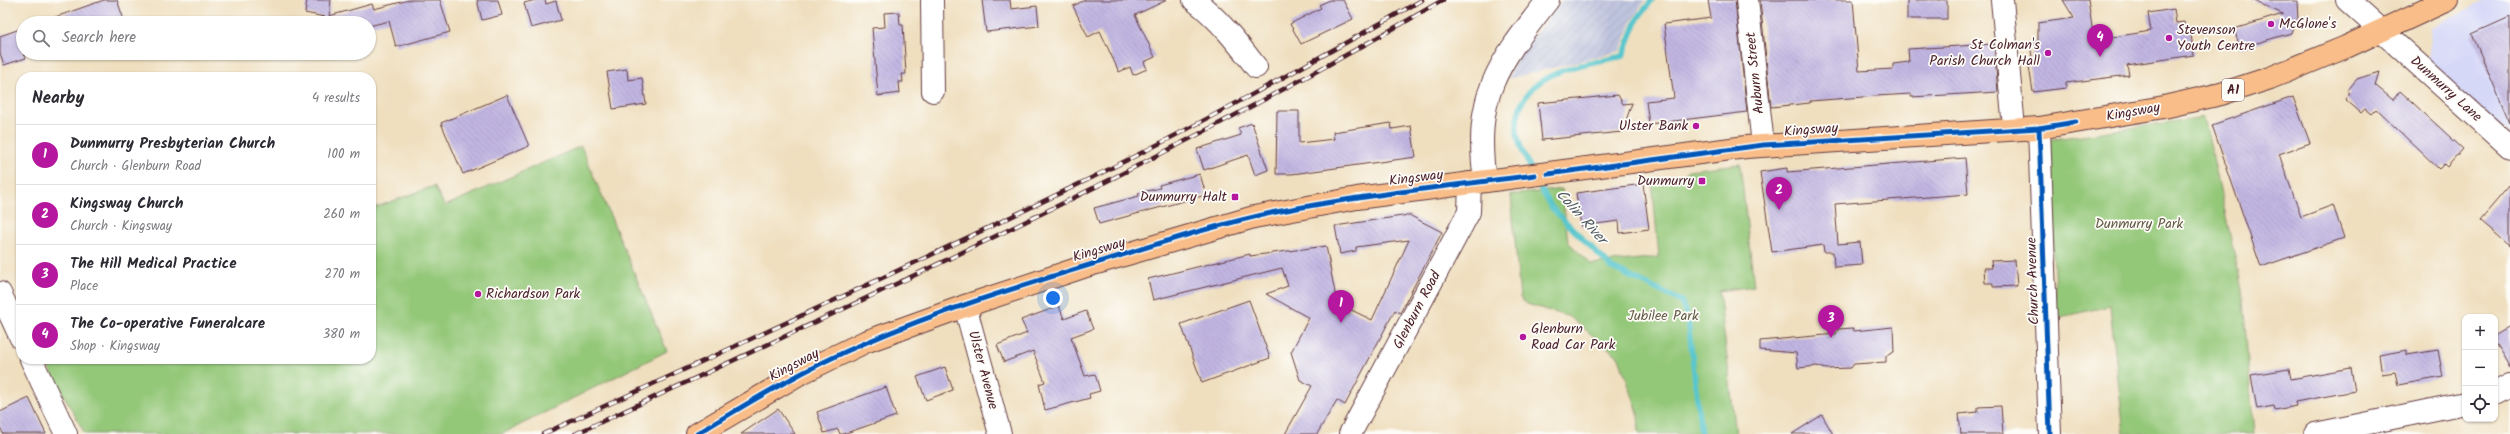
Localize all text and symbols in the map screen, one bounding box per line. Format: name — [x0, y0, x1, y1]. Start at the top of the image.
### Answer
place label: McGlone's — [2279, 13, 2336, 35]
search box — [16, 16, 376, 60]
place label: Stevenson Youth Centre — [2177, 19, 2256, 57]
marker: McGlone's — [2266, 19, 2276, 29]
pin: 4 — [2087, 24, 2113, 57]
text: Search here — [62, 26, 136, 50]
icon: search — [30, 27, 52, 49]
street label: Auburn Street — [1740, 30, 1770, 115]
marker: Stevenson Youth Centre — [2164, 33, 2174, 43]
place label: St Colman's Parish Church Hall — [1929, 34, 2041, 72]
marker: St Colman's Parish Church Hall — [2043, 48, 2053, 58]
street label: Dunmurry Lane — [2405, 51, 2488, 128]
road number: A1 — [2222, 79, 2244, 101]
text: Nearby — [32, 85, 84, 112]
text: 4 results — [312, 88, 360, 109]
street label: Kingsway — [2104, 96, 2162, 128]
place label: Ulster Bank — [1619, 115, 1688, 137]
street label: Kingsway — [1783, 117, 1839, 143]
marker: Ulster Bank — [1691, 121, 1701, 131]
text: Dunmurry Presbyterian Church — [70, 132, 275, 156]
text: 1 — [43, 144, 47, 165]
text: 100 m — [327, 144, 360, 165]
text: Church · Glenburn Road — [70, 156, 201, 177]
street label: Kingsway — [1388, 164, 1445, 192]
place label: Dunmurry — [1637, 170, 1694, 192]
marker: Dunmurry — [1697, 176, 1707, 186]
pin: 2 — [1766, 177, 1792, 210]
water label: Colin River — [1550, 184, 1614, 252]
place label: Dunmurry Halt — [1140, 186, 1228, 208]
text: Kingsway Church — [70, 192, 184, 216]
marker: Dunmurry Halt — [1230, 192, 1240, 202]
text: 2 — [41, 204, 49, 225]
text: 260 m — [323, 204, 360, 225]
park label: Dunmurry Park — [2095, 213, 2183, 235]
text: Church · Kingsway — [70, 216, 172, 237]
street label: Kingsway — [1070, 231, 1129, 268]
street label: Church Avenue — [2020, 236, 2046, 325]
text: The Hill Medical Practice — [70, 252, 237, 276]
text: 3 — [41, 264, 49, 285]
text: 270 m — [324, 264, 360, 285]
street label: Glenburn Road — [1387, 266, 1447, 353]
text: Place — [70, 276, 98, 297]
place label: Richardson Park — [486, 283, 581, 305]
your location — [1043, 288, 1063, 308]
marker: Richardson Park — [473, 289, 483, 299]
pin: 1 — [1328, 290, 1354, 323]
park label: Jubilee Park — [1628, 305, 1699, 327]
pin: 3 — [1818, 305, 1844, 338]
text: The Co-operative Funeralcare — [70, 312, 265, 336]
map controls — [2462, 314, 2498, 422]
button: + — [2462, 314, 2498, 350]
place label: Glenburn Road Car Park — [1531, 318, 1616, 356]
text: 4 — [41, 324, 49, 345]
text: 380 m — [323, 324, 360, 345]
street label: Ulster Avenue — [962, 328, 1004, 413]
marker: Glenburn Road Car Park — [1518, 332, 1528, 342]
text: Shop · Kingsway — [70, 336, 160, 357]
street label: Kingsway — [765, 342, 823, 387]
button: − — [2462, 350, 2498, 386]
button: locate — [2462, 386, 2498, 422]

